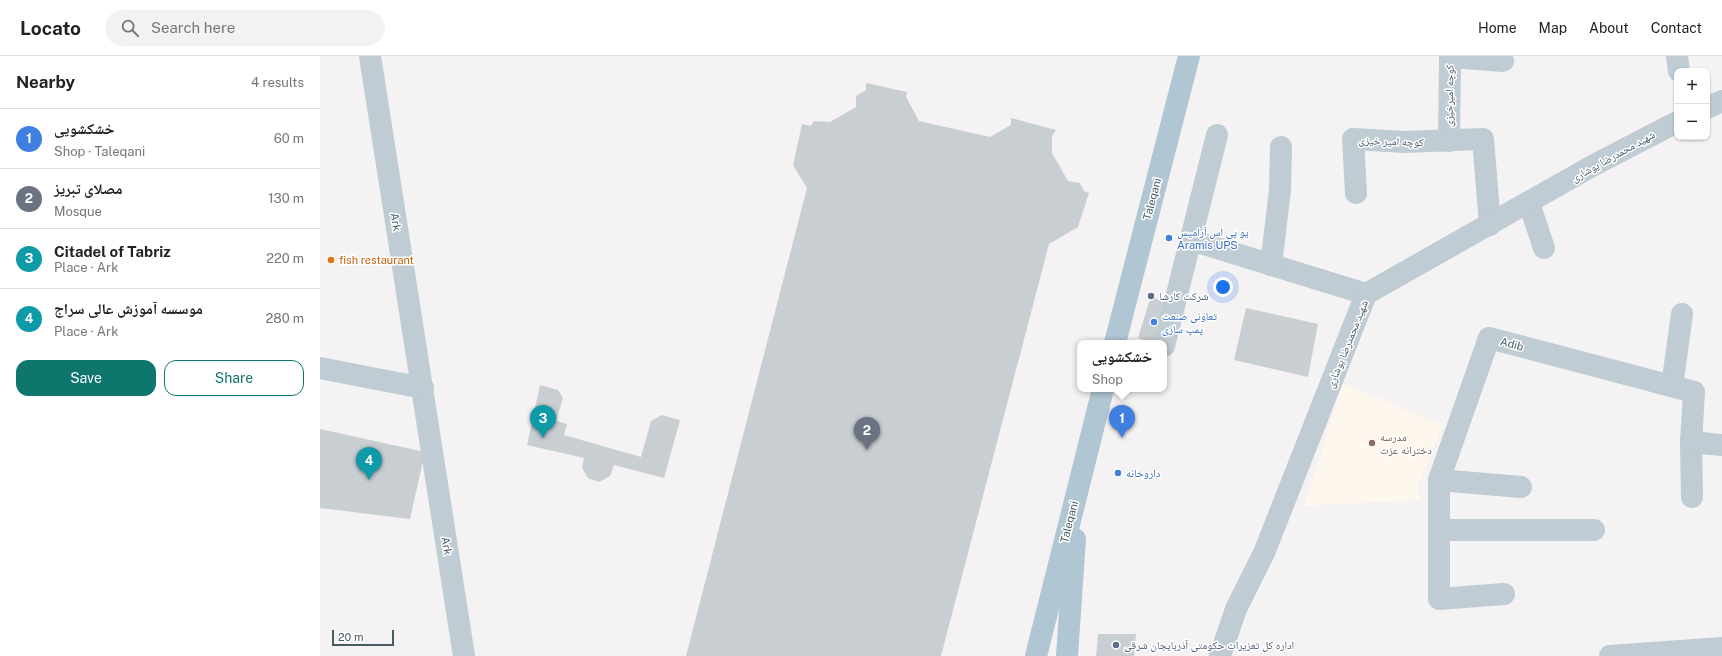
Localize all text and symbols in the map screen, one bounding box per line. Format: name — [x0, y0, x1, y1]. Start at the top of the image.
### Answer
search box — [105, 10, 385, 46]
text: Locato — [20, 17, 81, 39]
icon: search — [119, 17, 141, 39]
text: Search here — [151, 19, 235, 36]
text: Home — [1478, 20, 1517, 36]
text: Map — [1539, 20, 1567, 36]
text: About — [1589, 20, 1629, 36]
text: Contact — [1651, 20, 1702, 36]
street label: کوچه امیرخیزی — [1442, 64, 1457, 127]
map controls — [1674, 68, 1710, 140]
button: + — [1674, 68, 1710, 104]
text: Nearby — [16, 72, 75, 92]
text: 4 results — [251, 75, 304, 90]
button: − — [1674, 104, 1710, 140]
text: خشکشویی — [54, 120, 114, 137]
street label: شهید محمدرضا یوشاری — [1569, 128, 1657, 185]
text: 1 — [26, 131, 32, 146]
text: 60 m — [274, 131, 304, 146]
street label: کوچه امیر خیزی — [1358, 134, 1424, 149]
text: Shop · Taleqani — [54, 144, 145, 159]
street label: Taleqani — [1141, 177, 1163, 221]
text: مصلای تبریز — [54, 180, 123, 197]
text: 2 — [25, 191, 33, 206]
text: 130 m — [268, 191, 304, 206]
text: Mosque — [54, 204, 102, 219]
street label: Ark — [389, 212, 403, 232]
place label: یو پی اس آرامیس Aramis UPS — [1177, 226, 1249, 251]
marker: یو پی اس آرامیس Aramis UPS — [1164, 233, 1174, 243]
text: Citadel of Tabriz — [54, 243, 171, 260]
text: 3 — [25, 251, 33, 266]
text: 220 m — [266, 251, 304, 266]
place label: fish restaurant — [339, 254, 414, 266]
marker: fish restaurant — [326, 255, 336, 265]
text: Place · Ark — [54, 260, 118, 275]
your location — [1213, 277, 1233, 297]
place label: شرکت کارشا — [1159, 290, 1209, 302]
marker: شرکت کارشا — [1146, 291, 1156, 301]
street label: شهید محمدرضا یوشاری — [1324, 298, 1371, 390]
text: موسسه آموزش عالی سراج — [54, 300, 203, 317]
place label: تعاونی صنعت پمپ سازی — [1162, 310, 1218, 336]
text: 4 — [25, 311, 33, 326]
text: 280 m — [266, 311, 304, 326]
marker: تعاونی صنعت پمپ سازی — [1149, 317, 1159, 327]
text: Place · Ark — [54, 324, 118, 339]
street label: Adib — [1499, 335, 1525, 353]
popup — [1077, 340, 1167, 392]
text: خشکشویی — [1092, 348, 1152, 365]
button: Save — [16, 360, 156, 396]
button: Share — [164, 360, 304, 396]
text: Shop — [1092, 372, 1123, 387]
pin: 3 — [530, 405, 556, 438]
pin: 1 — [1109, 405, 1135, 438]
pin: 2 — [854, 417, 880, 450]
place label: مدرسه دخترانه عزت — [1380, 431, 1432, 456]
marker: مدرسه دخترانه عزت — [1367, 438, 1377, 448]
pin: 4 — [356, 447, 382, 480]
place label: داروخانه — [1126, 467, 1161, 479]
marker: داروخانه — [1113, 468, 1123, 478]
street label: Taleqani — [1058, 500, 1080, 544]
street label: Ark — [440, 536, 454, 556]
scale bar — [332, 628, 394, 647]
text: 20 m — [338, 631, 363, 643]
place label: اداره کل تعزیرات حکومتی آذربایجان شرقی — [1124, 639, 1294, 652]
marker: اداره کل تعزیرات حکومتی آذربایجان شرقی — [1111, 640, 1121, 650]

